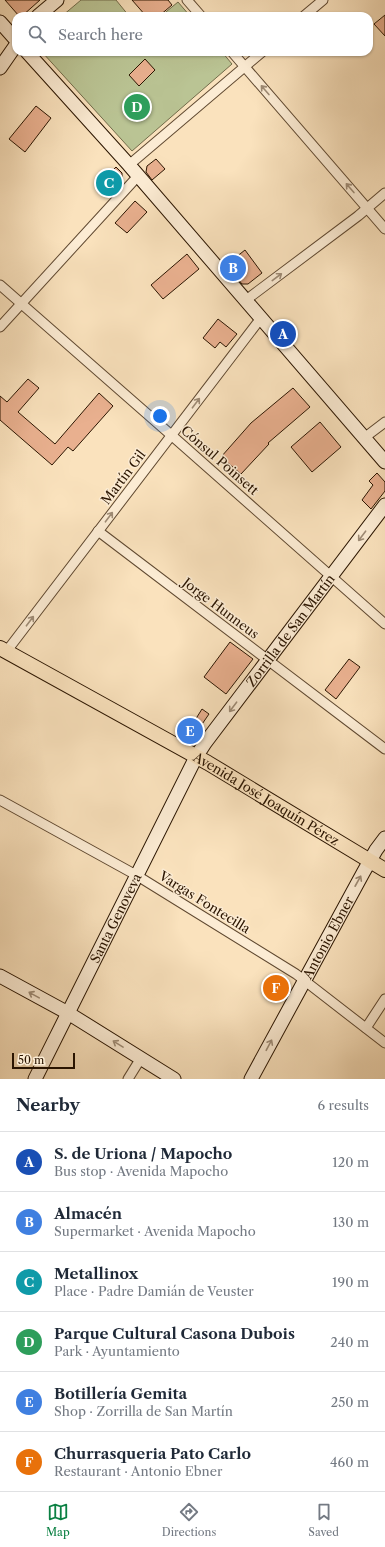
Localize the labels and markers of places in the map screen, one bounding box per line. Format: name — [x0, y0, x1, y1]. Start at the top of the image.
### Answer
pin: D — [124, 92, 150, 122]
pin: C — [96, 168, 122, 198]
pin: B — [220, 253, 246, 283]
pin: A — [270, 319, 296, 349]
pin: E — [177, 716, 203, 746]
pin: F — [263, 973, 289, 1003]

